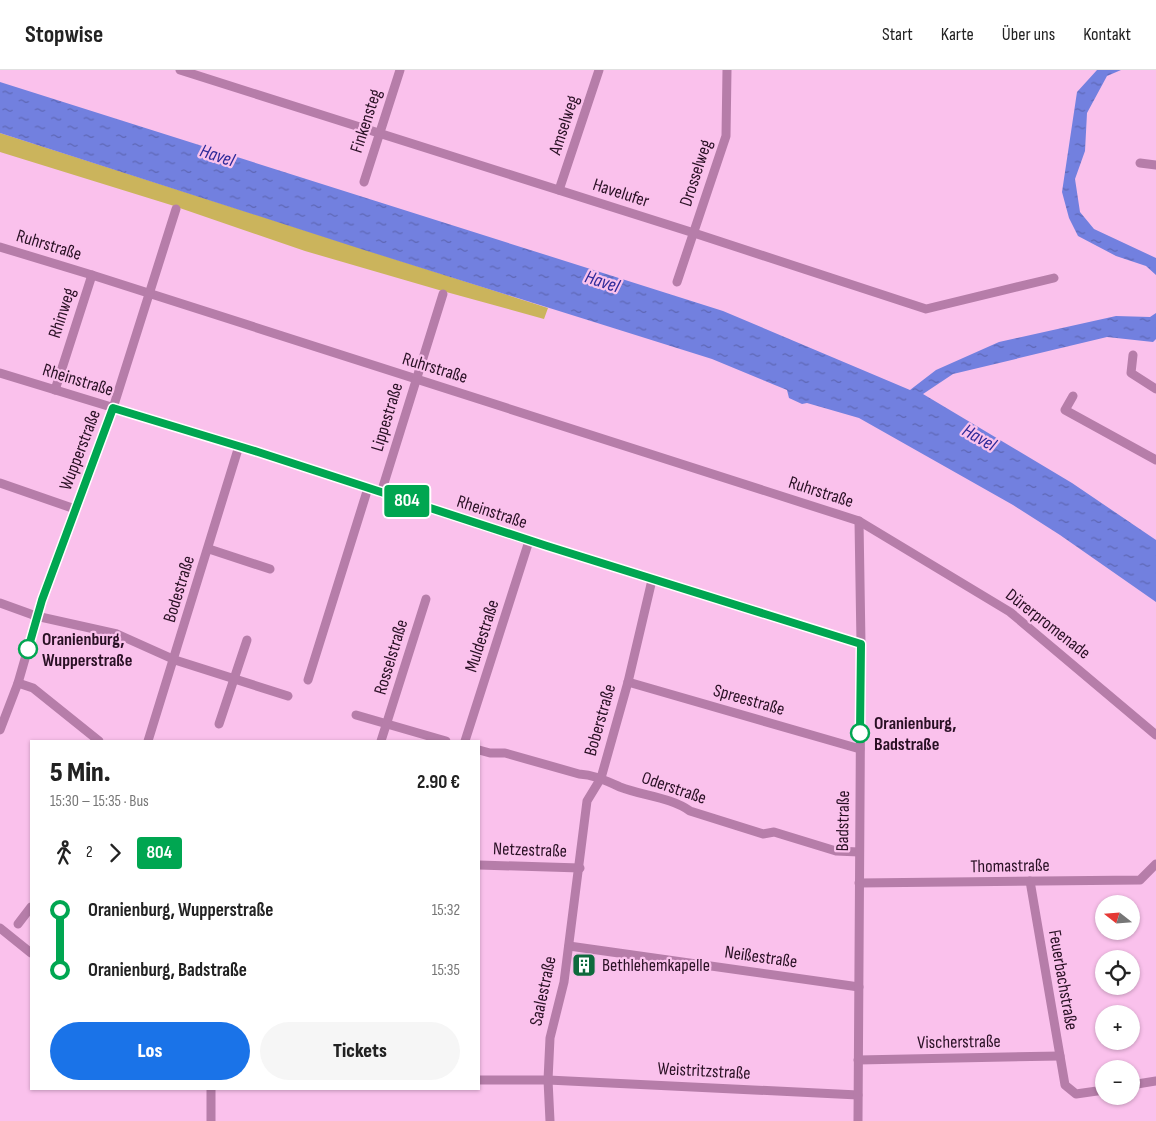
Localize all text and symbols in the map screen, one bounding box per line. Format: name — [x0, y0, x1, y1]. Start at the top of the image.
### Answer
text: Stopwise — [25, 20, 103, 49]
text: Start — [882, 24, 913, 45]
text: Karte — [941, 24, 974, 45]
text: Über uns — [1002, 24, 1055, 45]
text: Kontakt — [1083, 24, 1131, 45]
street label: Finkensteg — [346, 86, 386, 156]
street label: Amselweg — [544, 93, 583, 158]
street label: Drosselweg — [675, 137, 717, 209]
water label: Havel — [197, 140, 238, 173]
street label: Havelufer — [590, 174, 652, 212]
street label: Ruhrstraße — [14, 225, 84, 265]
water label: Havel — [582, 266, 623, 299]
street label: Rhinweg — [44, 285, 80, 341]
street label: Ruhrstraße — [400, 348, 470, 388]
street label: Rheinstraße — [40, 359, 116, 401]
street label: Lippestraße — [367, 380, 407, 454]
street label: Wupperstraße — [55, 407, 105, 493]
water label: Havel — [958, 419, 1000, 457]
street label: Ruhrstraße — [786, 472, 856, 512]
line badge: 804 — [378, 485, 436, 517]
text: 804 — [394, 490, 420, 511]
street label: Rheinstraße — [454, 491, 530, 533]
street label: Bodestraße — [159, 553, 199, 625]
street label: Dürerpromenade — [1001, 584, 1095, 664]
street label: Muldestraße — [460, 597, 504, 675]
street label: Rosselstraße — [370, 617, 412, 697]
place label: Oranienburg, Wupperstraße — [42, 629, 132, 671]
marker: Oranienburg, Wupperstraße — [18, 639, 38, 659]
street label: Spreestraße — [711, 680, 787, 720]
street label: Boberstraße — [580, 682, 620, 758]
place label: Oranienburg, Badstraße — [874, 713, 956, 755]
marker: Oranienburg, Badstraße — [850, 723, 870, 743]
text: 5 Min. — [50, 756, 111, 789]
street label: Oderstraße — [639, 767, 709, 809]
text: 2.90 € — [417, 771, 460, 794]
street label: Badstraße — [832, 790, 854, 852]
text: 15:30 – 15:35 · Bus — [50, 792, 149, 811]
street label: Netzestraße — [493, 838, 567, 862]
icon: walk — [50, 839, 78, 867]
icon: forward — [101, 839, 129, 867]
text: 804 — [147, 842, 172, 863]
text: 2 — [86, 843, 93, 862]
street label: Thomastraße — [970, 855, 1050, 877]
north arrow — [1095, 895, 1140, 940]
map controls — [1095, 895, 1140, 1105]
text: Oranienburg, Wupperstraße — [88, 899, 273, 922]
text: 15:32 — [432, 901, 460, 920]
street label: Feuerbachstraße — [1044, 928, 1082, 1032]
street label: Neißestraße — [723, 942, 799, 972]
button: locate — [1095, 950, 1140, 995]
building icon: Bethlehemkapelle — [571, 952, 597, 978]
street label: Saalestraße — [525, 954, 561, 1028]
place label: Bethlehemkapelle — [602, 955, 710, 976]
text: Oranienburg, Badstraße — [88, 959, 247, 982]
text: 15:35 — [432, 961, 460, 980]
button: + — [1095, 1005, 1140, 1050]
button: Los — [50, 1022, 250, 1080]
button: Tickets — [260, 1022, 460, 1080]
street label: Vischerstraße — [917, 1031, 1001, 1053]
street label: Weistritzstraße — [657, 1058, 751, 1084]
button: − — [1095, 1060, 1140, 1105]

